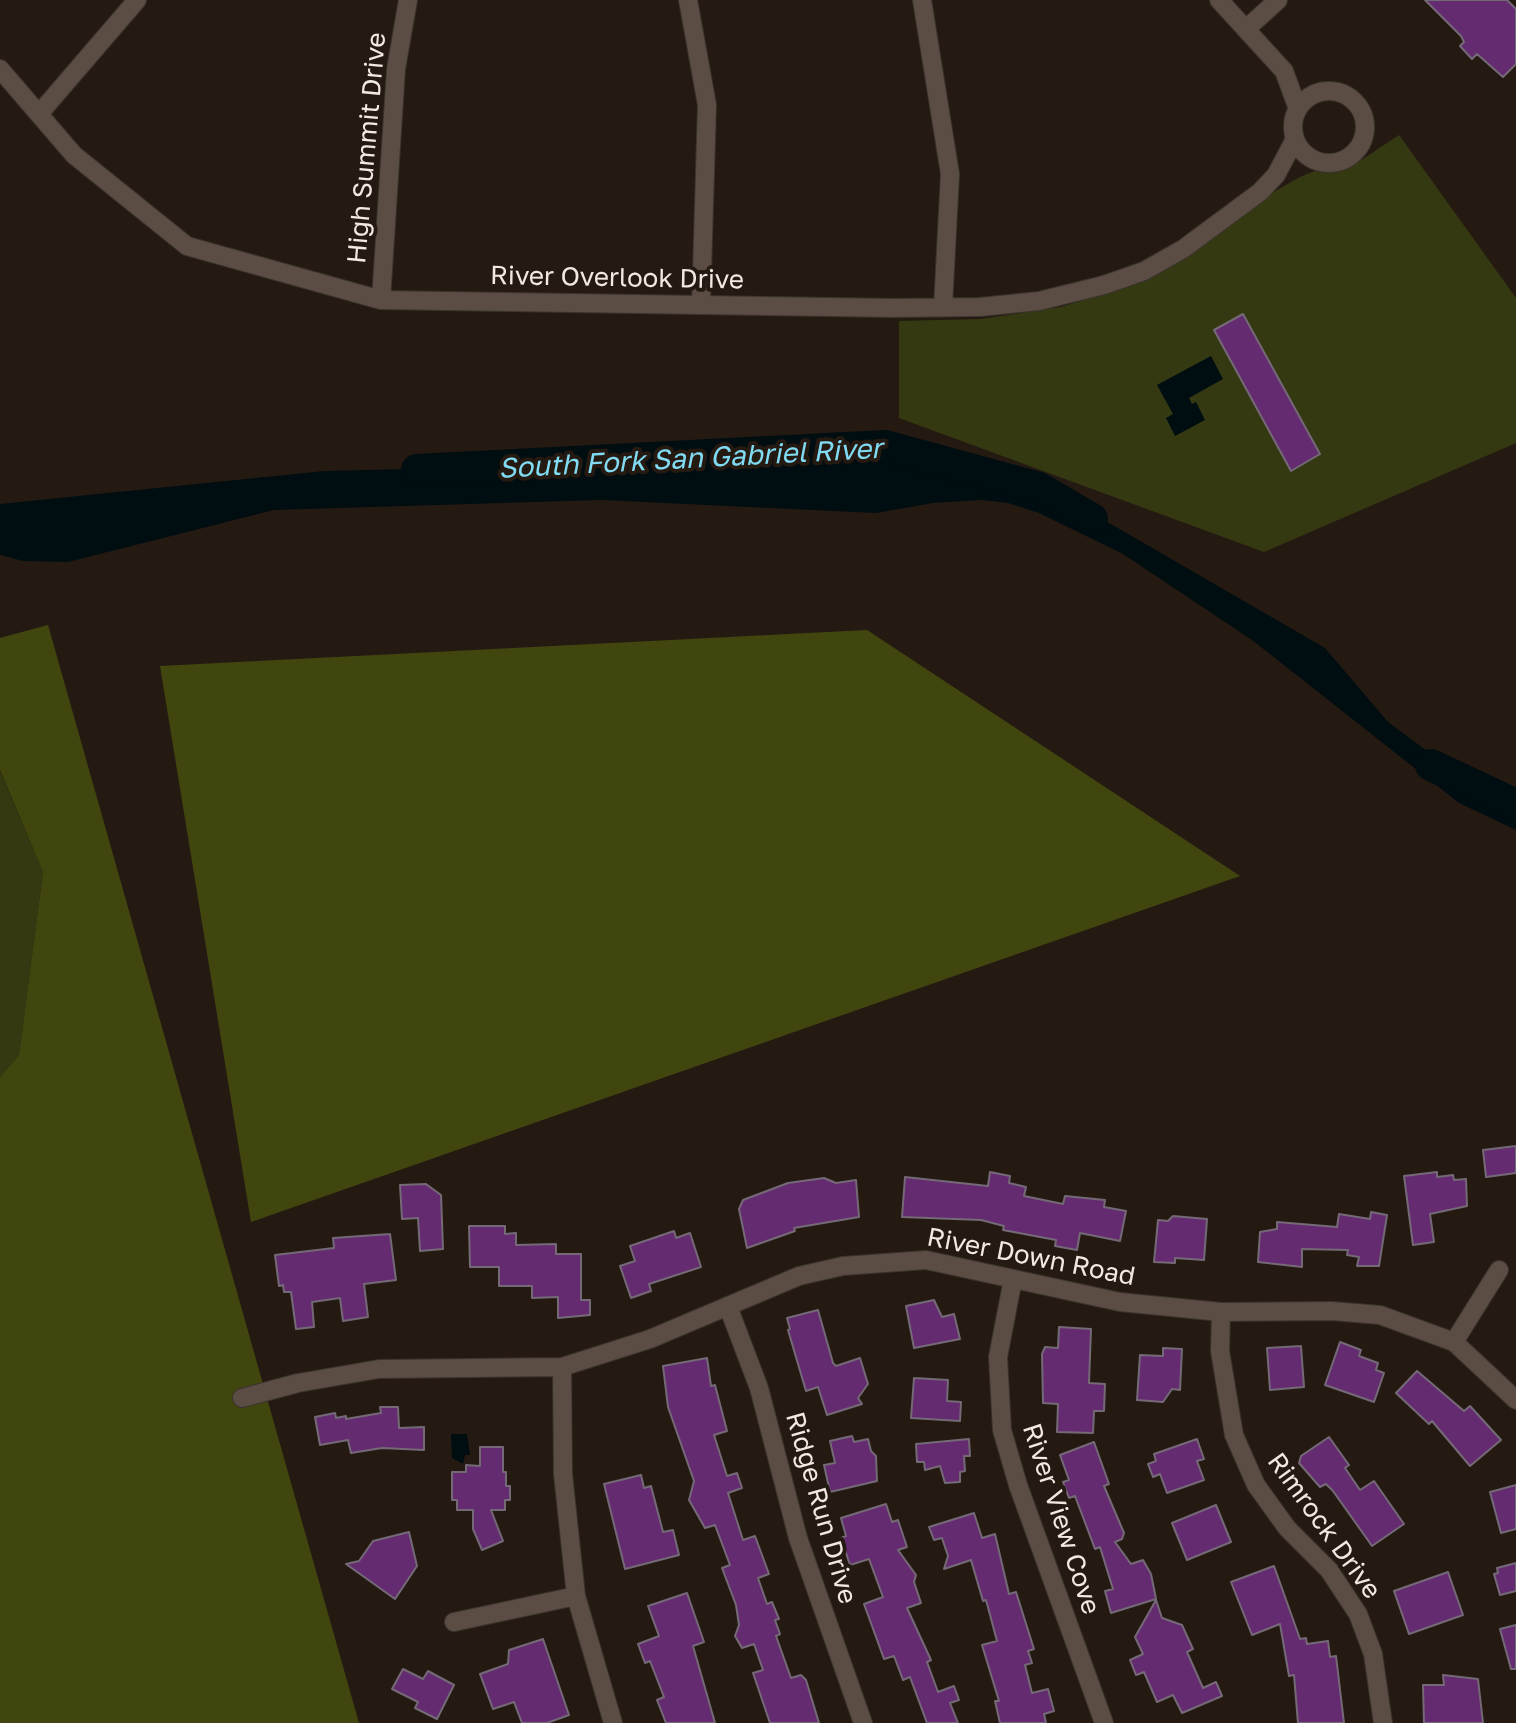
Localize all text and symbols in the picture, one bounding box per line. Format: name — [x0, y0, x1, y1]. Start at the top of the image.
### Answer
street label: High Summit Drive — [341, 31, 393, 265]
street label: River Overlook Drive — [490, 260, 744, 296]
water label: South Fork San Gabriel River — [497, 432, 883, 486]
street label: River Down Road — [924, 1222, 1138, 1292]
street label: Ridge Run Drive — [779, 1409, 863, 1607]
street label: River View Cove — [1015, 1420, 1107, 1618]
street label: Rimrock Drive — [1261, 1447, 1387, 1605]

